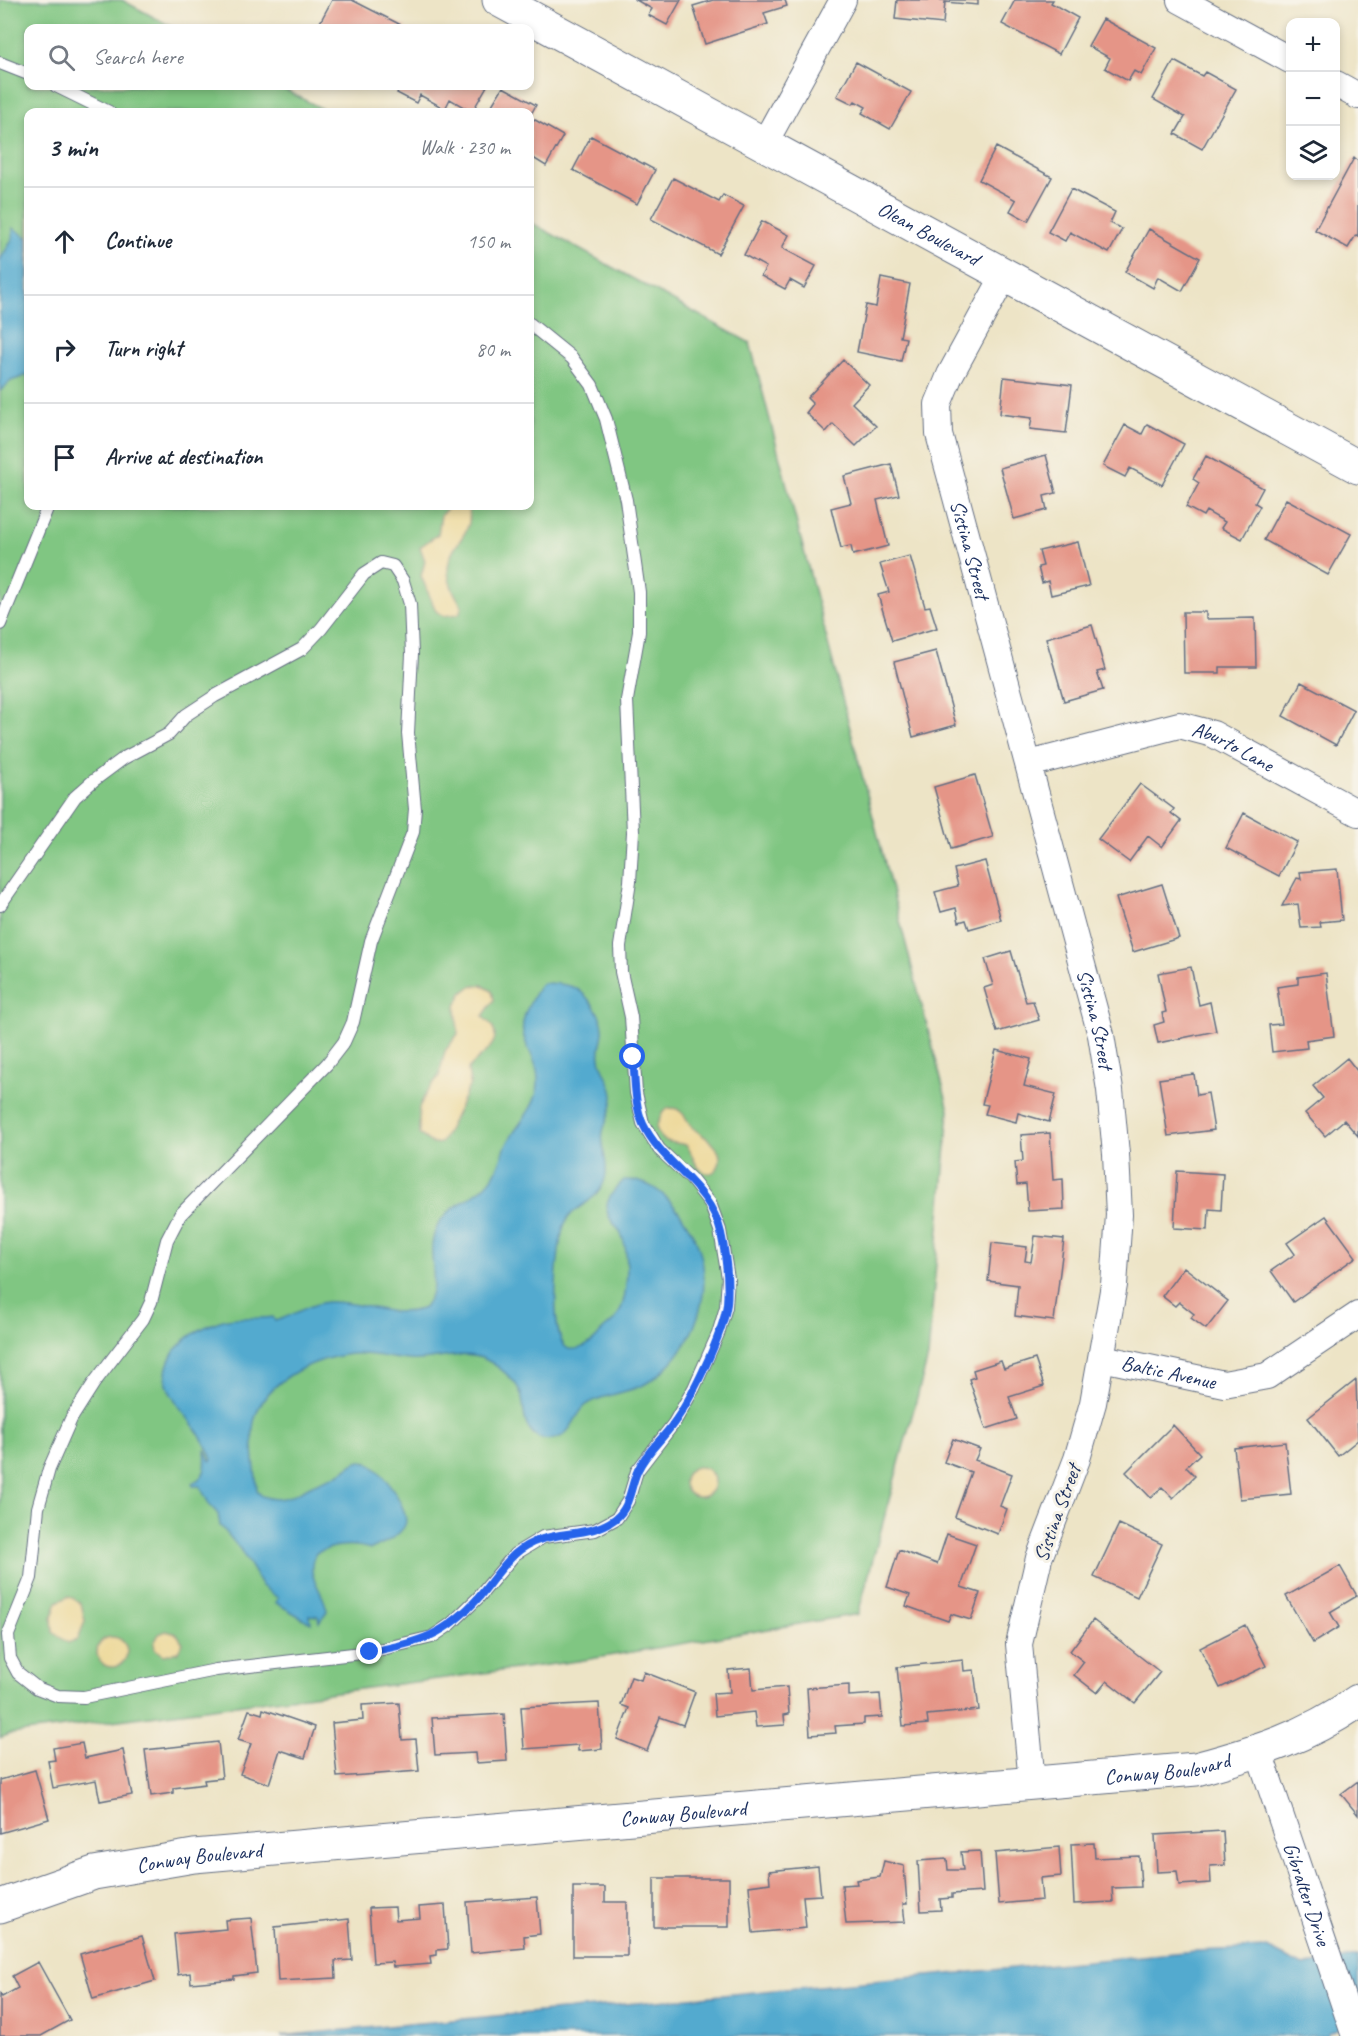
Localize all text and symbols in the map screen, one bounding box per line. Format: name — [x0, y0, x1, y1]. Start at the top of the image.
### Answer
map controls — [1286, 18, 1340, 180]
button: + — [1286, 18, 1340, 72]
search box — [24, 24, 534, 90]
icon: search — [45, 41, 78, 74]
text: Search here — [93, 43, 183, 71]
button: − — [1286, 72, 1340, 126]
button: layers — [1286, 126, 1340, 180]
text: 3 min — [48, 131, 98, 164]
text: Walk · 230 m — [420, 135, 510, 160]
street label: Olean Boulevard — [873, 195, 986, 273]
icon: ahead — [48, 225, 81, 258]
text: Continue — [105, 227, 171, 255]
text: 150 m — [467, 229, 510, 254]
icon: right — [48, 333, 81, 366]
text: Turn right — [105, 335, 182, 363]
text: 80 m — [476, 337, 510, 362]
icon: arrive — [48, 441, 81, 474]
text: Arrive at destination — [105, 443, 262, 471]
street label: Sistina Street — [944, 497, 997, 605]
street label: Aburto Lane — [1189, 716, 1280, 778]
street label: Sistina Street — [1071, 967, 1120, 1074]
route start — [619, 1043, 645, 1069]
street label: Baltic Avenue — [1119, 1349, 1219, 1395]
street label: Sistina Street — [1027, 1458, 1088, 1565]
route end — [356, 1638, 382, 1664]
street label: Conway Boulevard — [1103, 1746, 1236, 1790]
street label: Conway Boulevard — [619, 1795, 751, 1832]
street label: Conway Boulevard — [134, 1837, 267, 1879]
street label: Gibralter Drive — [1278, 1839, 1337, 1950]

